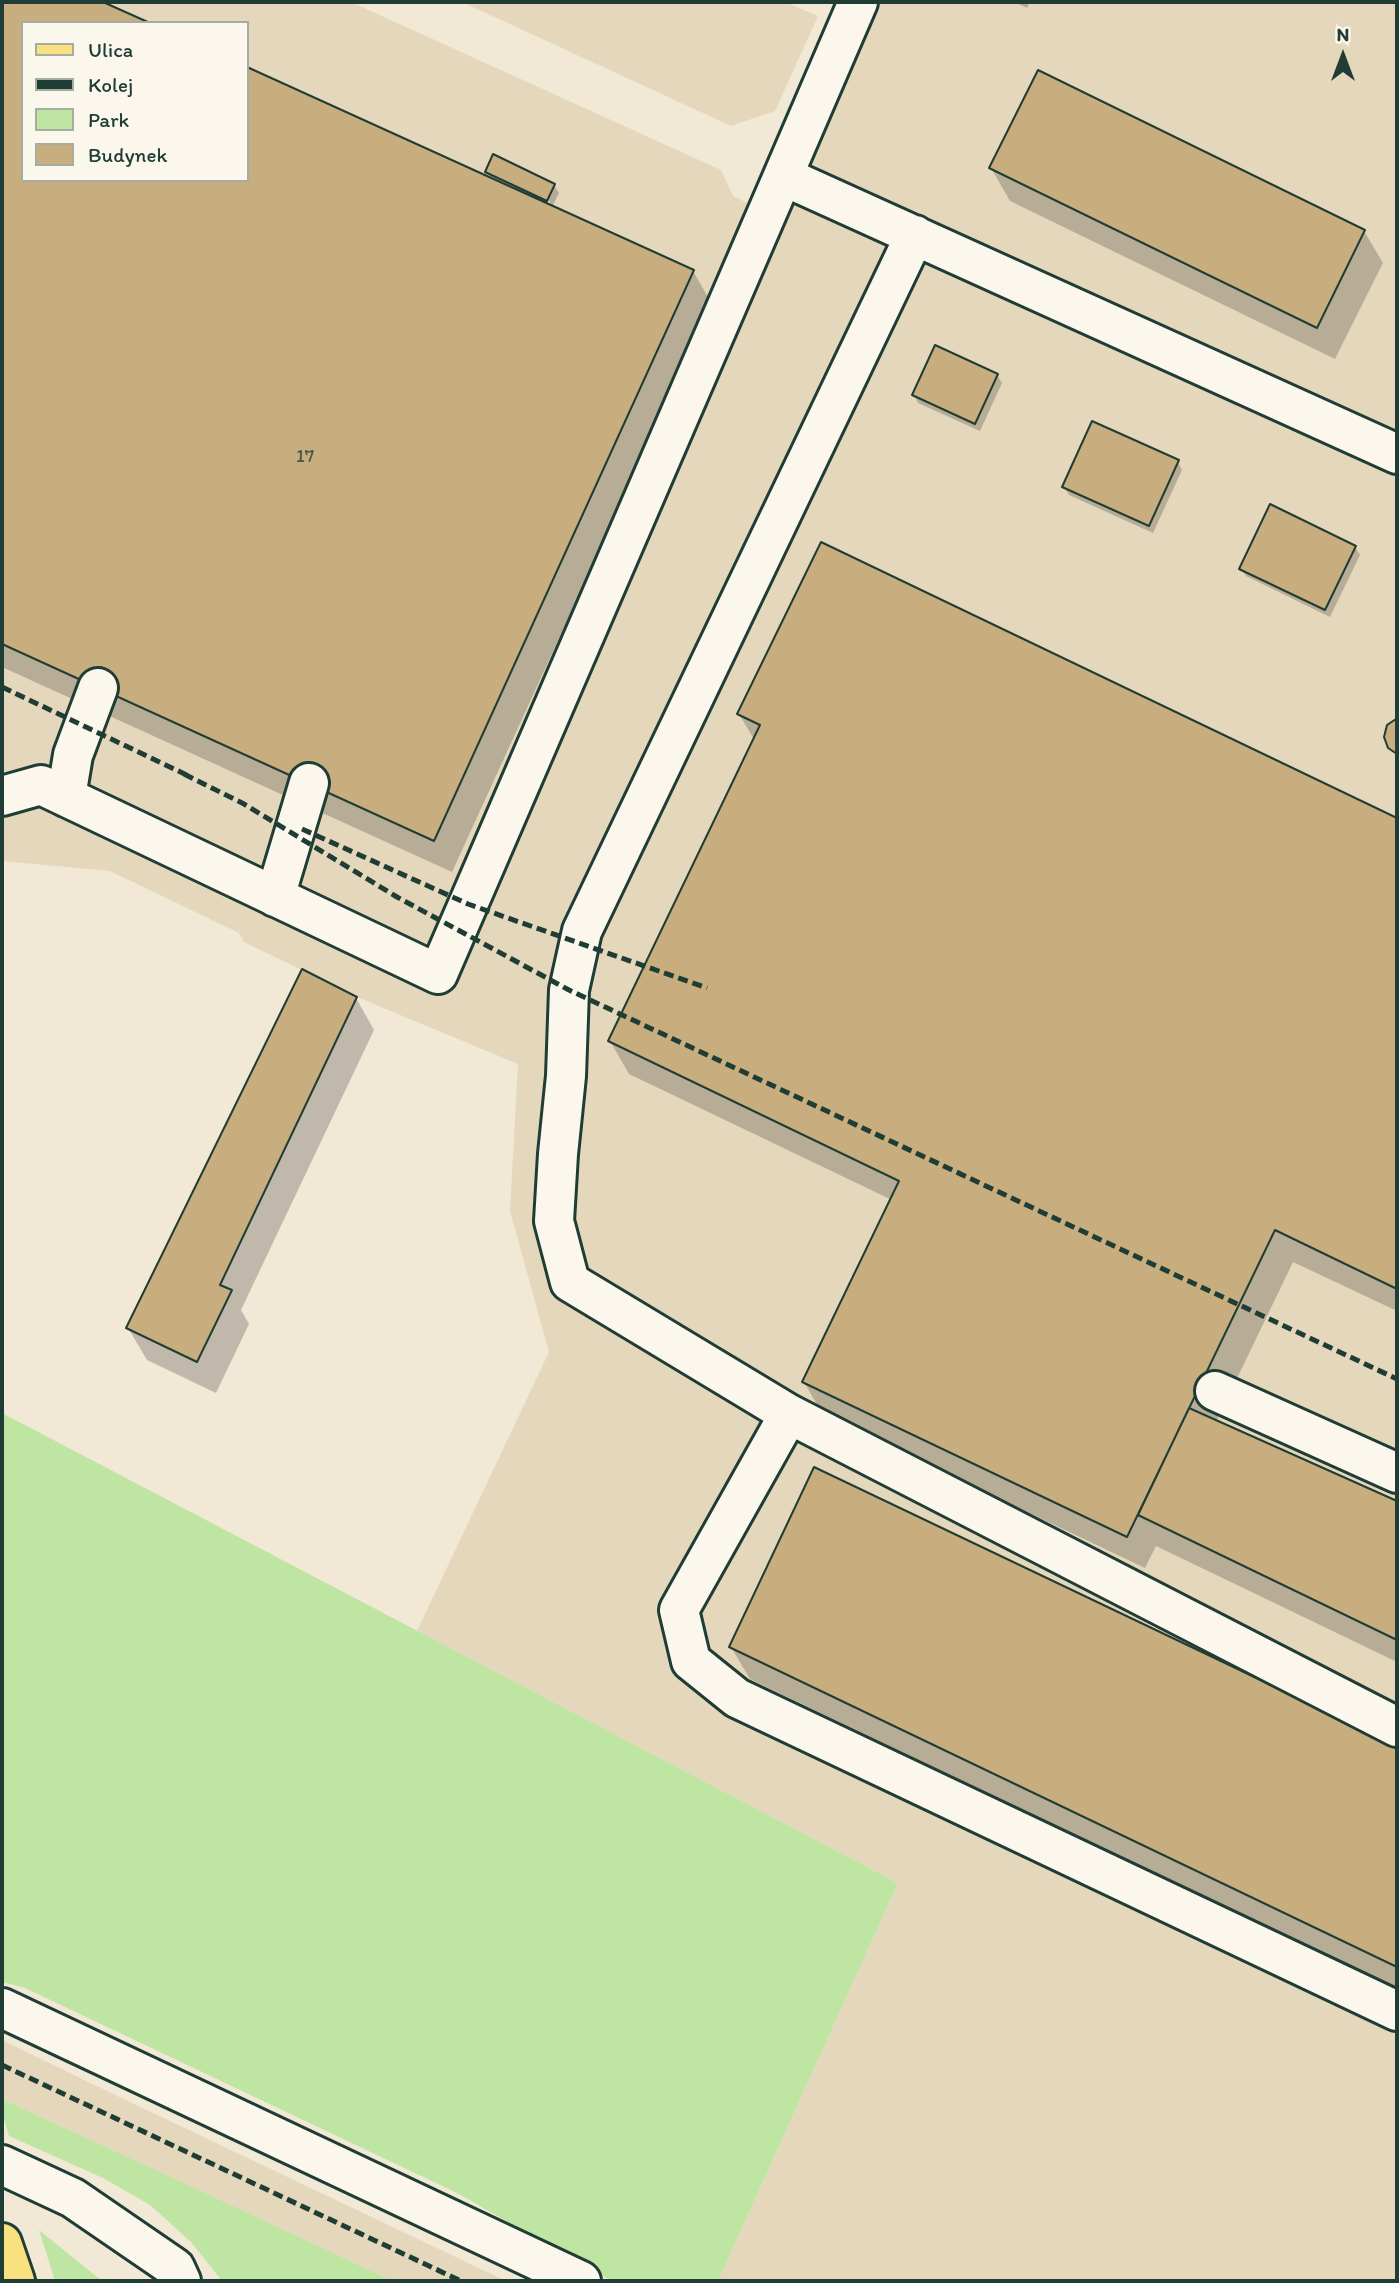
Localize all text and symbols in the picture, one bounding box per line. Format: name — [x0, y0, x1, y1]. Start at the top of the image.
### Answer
legend — [21, 21, 248, 182]
north arrow — [1308, 21, 1378, 91]
text: N — [1337, 23, 1349, 46]
text: Ulica — [88, 37, 133, 62]
text: Kolej — [88, 72, 133, 97]
text: Park — [88, 107, 129, 132]
text: Budynek — [88, 142, 167, 167]
house number: 17 — [296, 446, 314, 468]

